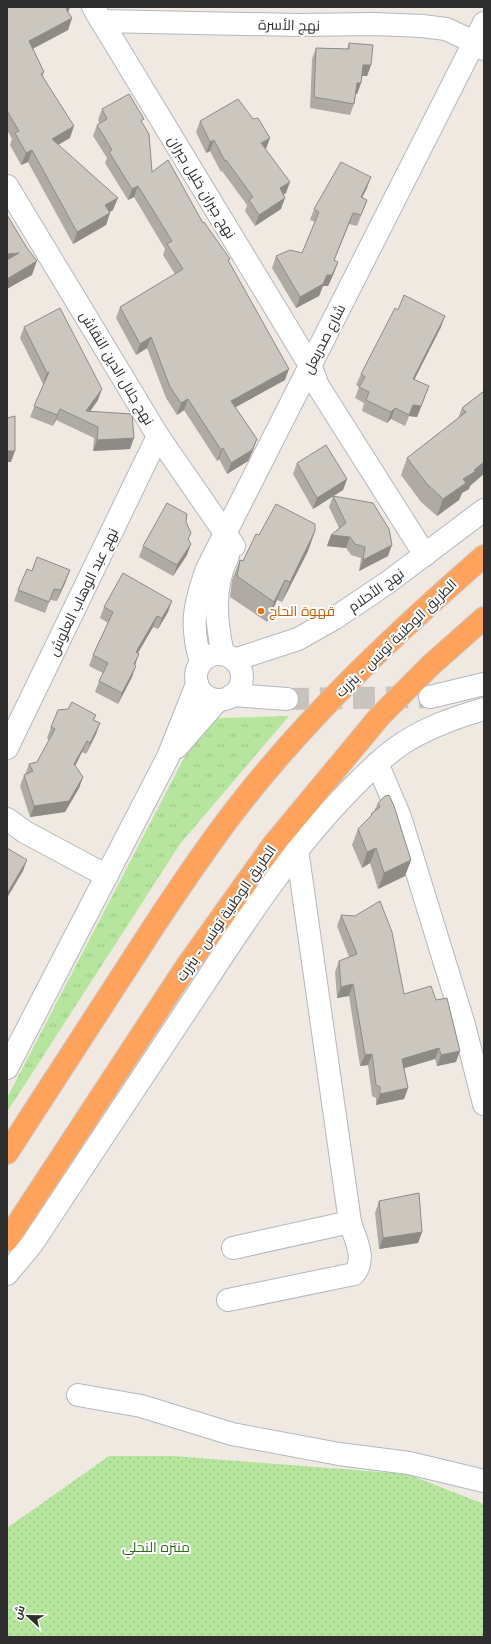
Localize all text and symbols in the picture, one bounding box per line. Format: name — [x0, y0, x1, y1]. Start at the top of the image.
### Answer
street label: نهج الأسرة — [258, 16, 320, 35]
street label: نهج جبران خليل جبران — [164, 133, 239, 242]
street label: شارع صدربعل — [300, 302, 349, 377]
street label: نهج جلال الدين النقاش — [76, 308, 157, 428]
street label: نهج عبد الوهاب العلوش — [45, 525, 122, 659]
street label: نهج الأحلام — [345, 565, 408, 617]
street label: الطريق الوطنية تونس - بنزرت — [332, 576, 461, 701]
place label: قهوة الحاج — [269, 603, 335, 620]
marker: قهوة الحاج — [256, 606, 266, 616]
street label: الطريق الوطنية تونس - بنزرت — [173, 842, 280, 985]
park label: منتزه النحلي — [122, 1539, 190, 1559]
north arrow — [8, 1596, 48, 1636]
text: ش — [11, 1603, 28, 1621]

